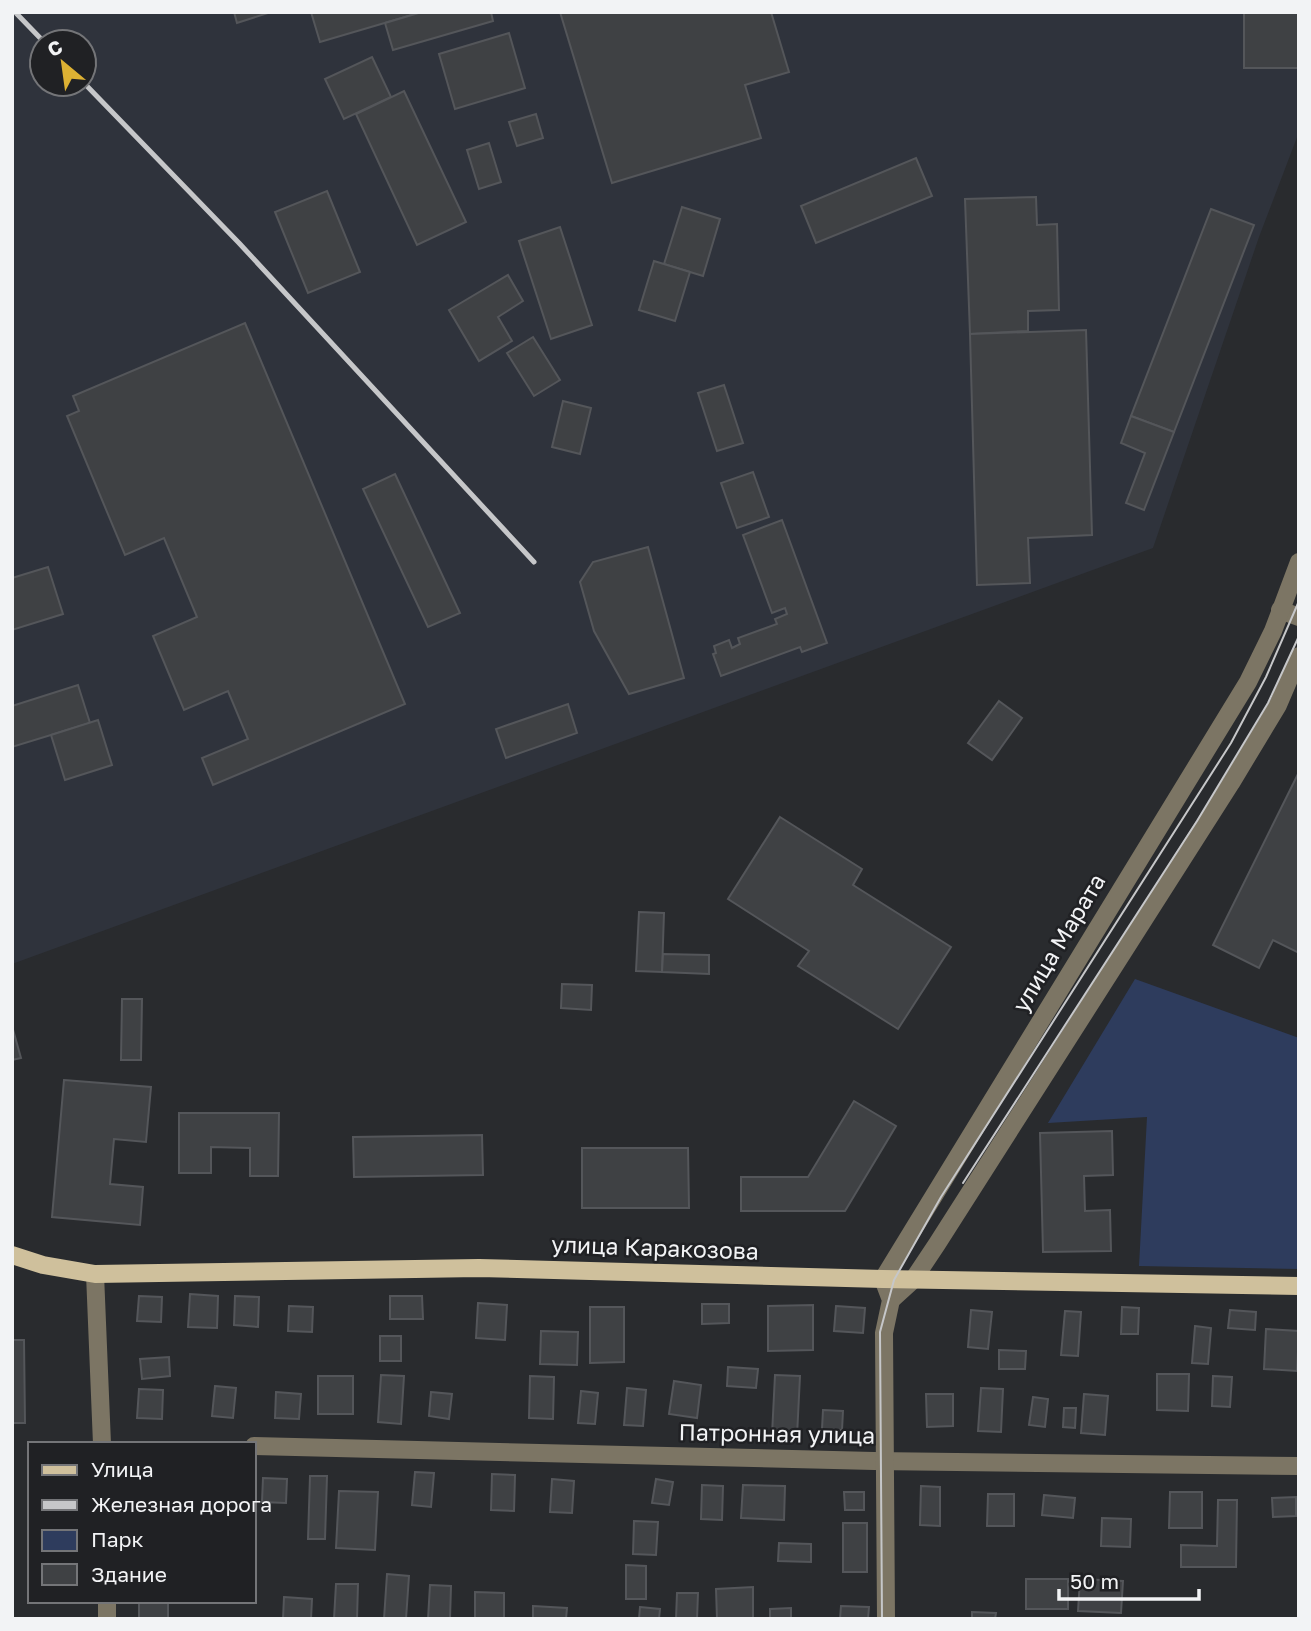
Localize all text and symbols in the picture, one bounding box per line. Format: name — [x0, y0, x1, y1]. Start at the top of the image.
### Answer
north arrow — [28, 28, 98, 98]
text: С — [43, 34, 66, 61]
street label: улица Марата — [1006, 868, 1110, 1017]
street label: улица Каракозова — [551, 1229, 759, 1265]
street label: Патронная улица — [679, 1417, 876, 1449]
legend — [28, 1442, 256, 1603]
text: Улица — [91, 1456, 154, 1482]
text: Железная дорога — [91, 1491, 272, 1517]
text: Парк — [91, 1526, 144, 1552]
scale bar — [1059, 1558, 1199, 1602]
text: Здание — [91, 1561, 167, 1587]
text: 50 m — [1070, 1568, 1119, 1594]

